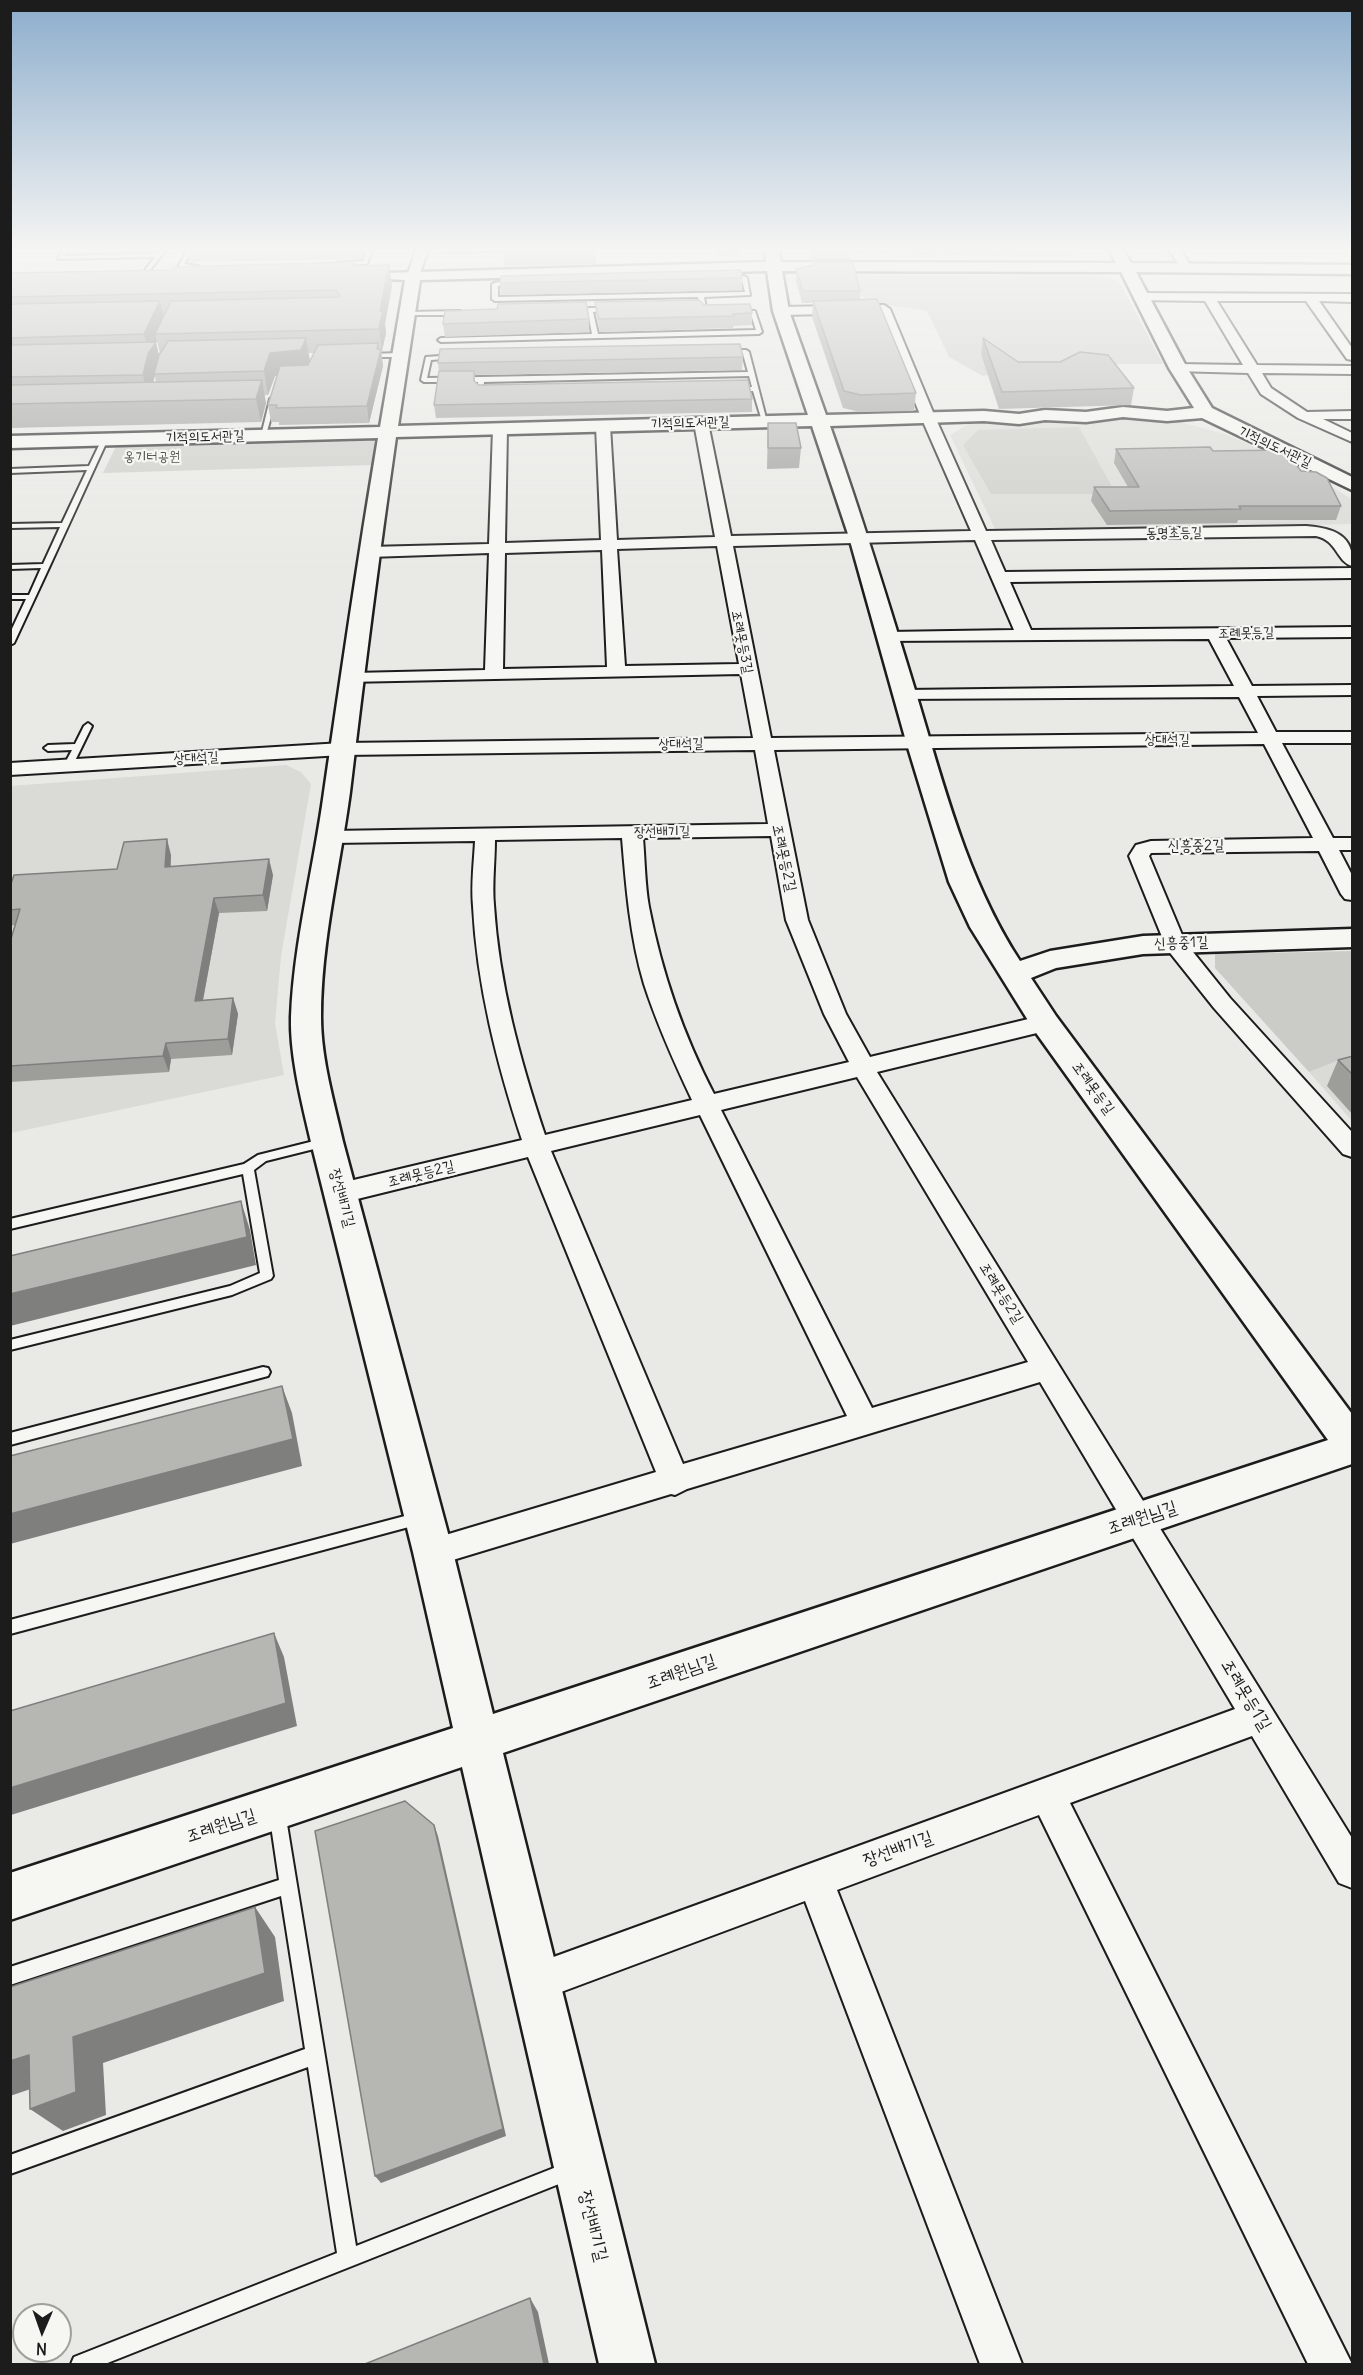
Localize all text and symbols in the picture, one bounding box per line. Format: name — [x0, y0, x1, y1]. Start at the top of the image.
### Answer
street label: 기적의도서관길 — [650, 413, 730, 433]
street label: 기적의도서관길 — [1236, 423, 1314, 471]
street label: 기적의도서관길 — [165, 427, 245, 447]
park label: 옹기터공원 — [124, 449, 180, 465]
street label: 동명초등길 — [1146, 524, 1202, 542]
street label: 조례못등3길 — [728, 609, 756, 675]
street label: 조례못등길 — [1218, 624, 1274, 642]
street label: 상대석길 — [1144, 732, 1190, 748]
street label: 상대석길 — [658, 735, 704, 753]
street label: 상대석길 — [173, 748, 219, 768]
street label: 장선배기길 — [634, 823, 690, 841]
street label: 조례못등2길 — [768, 823, 800, 893]
street label: 신흥중2길 — [1168, 837, 1224, 855]
street label: 신흥중1길 — [1154, 933, 1208, 953]
street label: 조례못등길 — [1068, 1058, 1118, 1118]
street label: 조례못등2길 — [386, 1157, 456, 1191]
street label: 장선배기길 — [325, 1167, 359, 1229]
street label: 조례못등2길 — [975, 1259, 1027, 1327]
street label: 조례원님길 — [1104, 1497, 1180, 1539]
street label: 조례원님길 — [643, 1650, 719, 1694]
street label: 조례못등1길 — [1216, 1655, 1276, 1735]
street label: 조례원님길 — [183, 1805, 259, 1847]
street label: 장선배기길 — [860, 1826, 936, 1872]
street label: 장선배기길 — [574, 2188, 612, 2264]
north arrow — [12, 2303, 72, 2363]
text: N — [36, 2339, 47, 2359]

